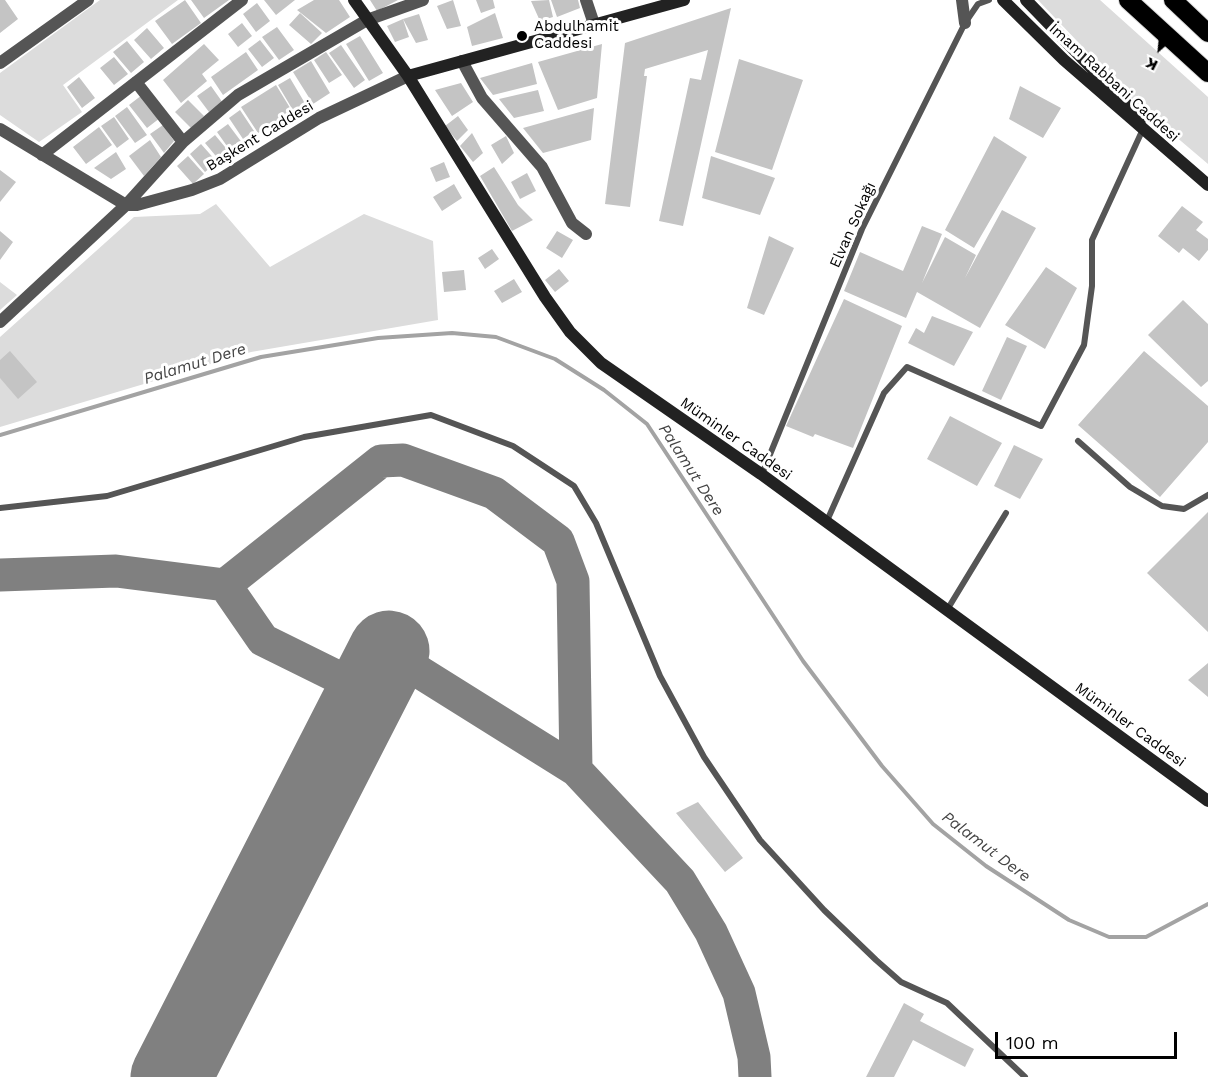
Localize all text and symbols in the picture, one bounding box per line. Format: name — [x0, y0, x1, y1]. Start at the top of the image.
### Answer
place label: Abdulhamit Caddesi — [534, 18, 619, 53]
north arrow — [1130, 18, 1190, 78]
street label: İmam Rabbani Caddesi — [1045, 20, 1183, 146]
marker: Abdulhamit Caddesi — [515, 29, 529, 43]
text: K — [1142, 54, 1161, 75]
street label: Başkent Caddesi — [203, 97, 317, 175]
street label: Elvan Sokağı — [826, 179, 880, 271]
water label: Palamut Dere — [142, 339, 248, 389]
street label: Müminler Caddesi — [677, 394, 795, 484]
water label: Palamut Dere — [654, 420, 728, 520]
street label: Müminler Caddesi — [1071, 679, 1189, 771]
water label: Palamut Dere — [938, 807, 1034, 887]
scale bar — [998, 1020, 1180, 1058]
text: 100 m — [1006, 1032, 1059, 1053]

